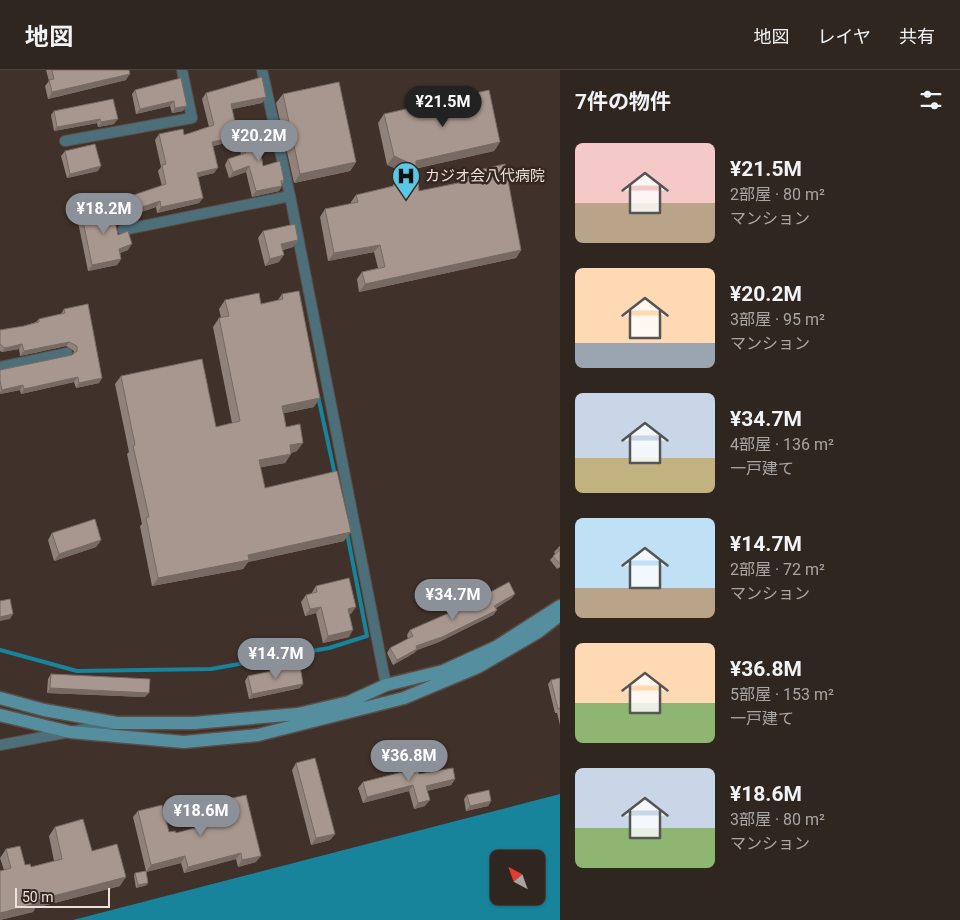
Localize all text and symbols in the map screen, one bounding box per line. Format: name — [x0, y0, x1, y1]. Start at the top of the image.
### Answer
text: 地図 — [25, 23, 73, 51]
text: 地図 — [754, 26, 790, 47]
text: レイヤ — [818, 26, 871, 47]
text: 共有 — [899, 26, 935, 47]
pin: ¥21.5M — [402, 85, 484, 128]
icon: filters — [917, 86, 945, 114]
text: 7件の物件 — [575, 90, 671, 114]
text: ¥21.5M — [416, 92, 470, 111]
pin: ¥20.2M — [218, 119, 300, 162]
text: ¥20.2M — [232, 126, 286, 145]
text: ¥21.5M — [730, 157, 802, 181]
hospital icon: カジオ会八代病院 — [391, 161, 421, 200]
icon: home — [615, 163, 675, 223]
place label: カジオ会八代病院 — [425, 167, 545, 185]
text: 2部屋 · 80 m² — [730, 185, 825, 204]
pin: ¥18.2M — [63, 192, 145, 235]
text: ¥18.2M — [77, 199, 131, 218]
text: マンション — [730, 209, 810, 228]
text: ¥20.2M — [730, 282, 802, 306]
icon: home — [615, 288, 675, 348]
text: 3部屋 · 95 m² — [730, 310, 825, 329]
text: マンション — [730, 334, 810, 353]
text: ¥34.7M — [730, 407, 802, 431]
icon: home — [615, 413, 675, 473]
text: 4部屋 · 136 m² — [730, 435, 834, 454]
text: 一戸建て — [730, 459, 794, 478]
text: ¥14.7M — [730, 532, 802, 556]
icon: home — [615, 538, 675, 598]
text: 2部屋 · 72 m² — [730, 560, 825, 579]
pin: ¥34.7M — [412, 578, 494, 621]
text: マンション — [730, 584, 810, 603]
text: ¥34.7M — [426, 585, 480, 604]
pin: ¥14.7M — [235, 638, 317, 680]
text: ¥14.7M — [249, 644, 303, 663]
text: ¥36.8M — [730, 657, 802, 681]
icon: home — [615, 663, 675, 723]
text: 5部屋 · 153 m² — [730, 685, 834, 704]
text: 一戸建て — [730, 709, 794, 728]
pin: ¥36.8M — [368, 740, 450, 782]
text: ¥36.8M — [382, 746, 436, 765]
text: ¥18.6M — [730, 782, 802, 806]
icon: home — [615, 788, 675, 848]
pin: ¥18.6M — [160, 794, 242, 837]
text: ¥18.6M — [174, 801, 228, 820]
text: 3部屋 · 80 m² — [730, 810, 825, 829]
text: マンション — [730, 834, 810, 853]
north arrow — [490, 850, 545, 905]
map controls — [490, 850, 545, 905]
scale bar — [15, 885, 110, 908]
text: 50 m — [22, 889, 54, 905]

